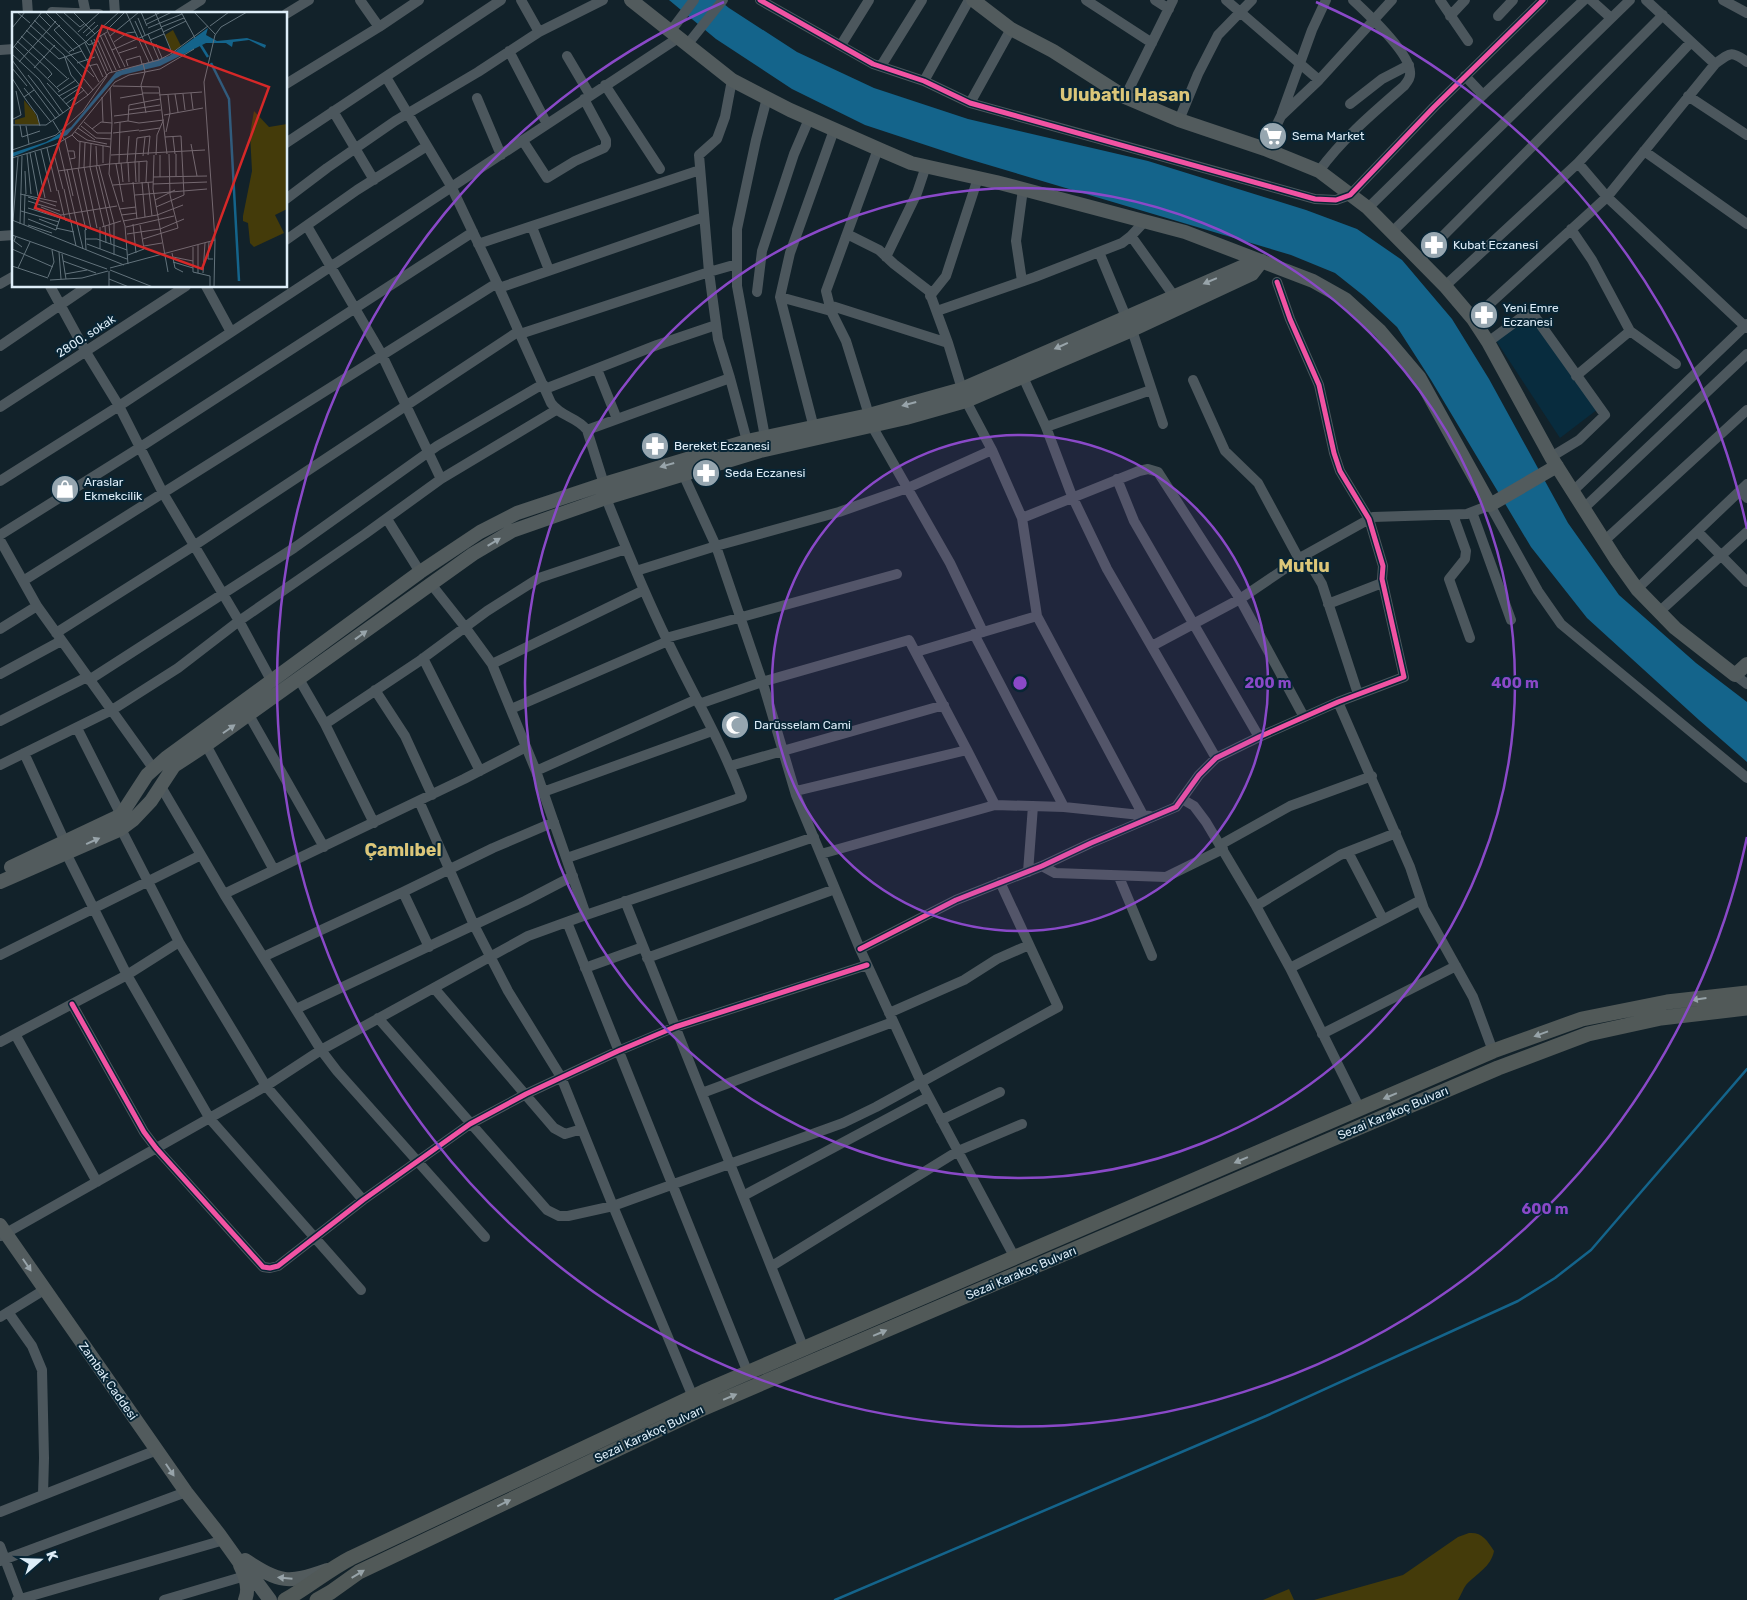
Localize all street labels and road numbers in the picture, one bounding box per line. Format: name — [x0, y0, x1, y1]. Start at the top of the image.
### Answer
street label: 2800. sokak — [54, 311, 119, 360]
street label: Sezai Karakoç Bulvarı — [1336, 1083, 1450, 1143]
street label: Sezai Karakoç Bulvarı — [964, 1243, 1078, 1303]
street label: Zambak Caddesi — [76, 1339, 140, 1423]
street label: Sezai Karakoç Bulvarı — [592, 1403, 706, 1465]

